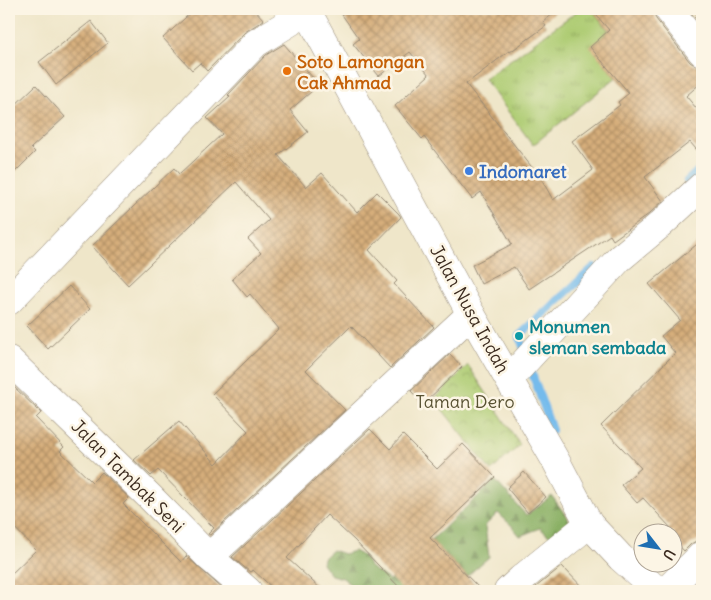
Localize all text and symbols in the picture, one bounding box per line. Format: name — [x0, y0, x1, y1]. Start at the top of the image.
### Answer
place label: Soto Lamongan Cak Ahmad — [297, 50, 425, 94]
marker: Soto Lamongan Cak Ahmad — [281, 65, 293, 77]
place label: Indomaret — [479, 160, 567, 183]
marker: Indomaret — [463, 165, 475, 177]
street label: Jalan Nusa Indah — [425, 241, 515, 377]
place label: Monumen sleman sembada — [529, 315, 666, 359]
marker: Monumen sleman sembada — [513, 330, 525, 342]
park label: Taman Dero — [415, 390, 515, 413]
street label: Jalan Tambak Seni — [67, 415, 189, 537]
north arrow — [634, 522, 684, 572]
text: U — [659, 546, 679, 563]

